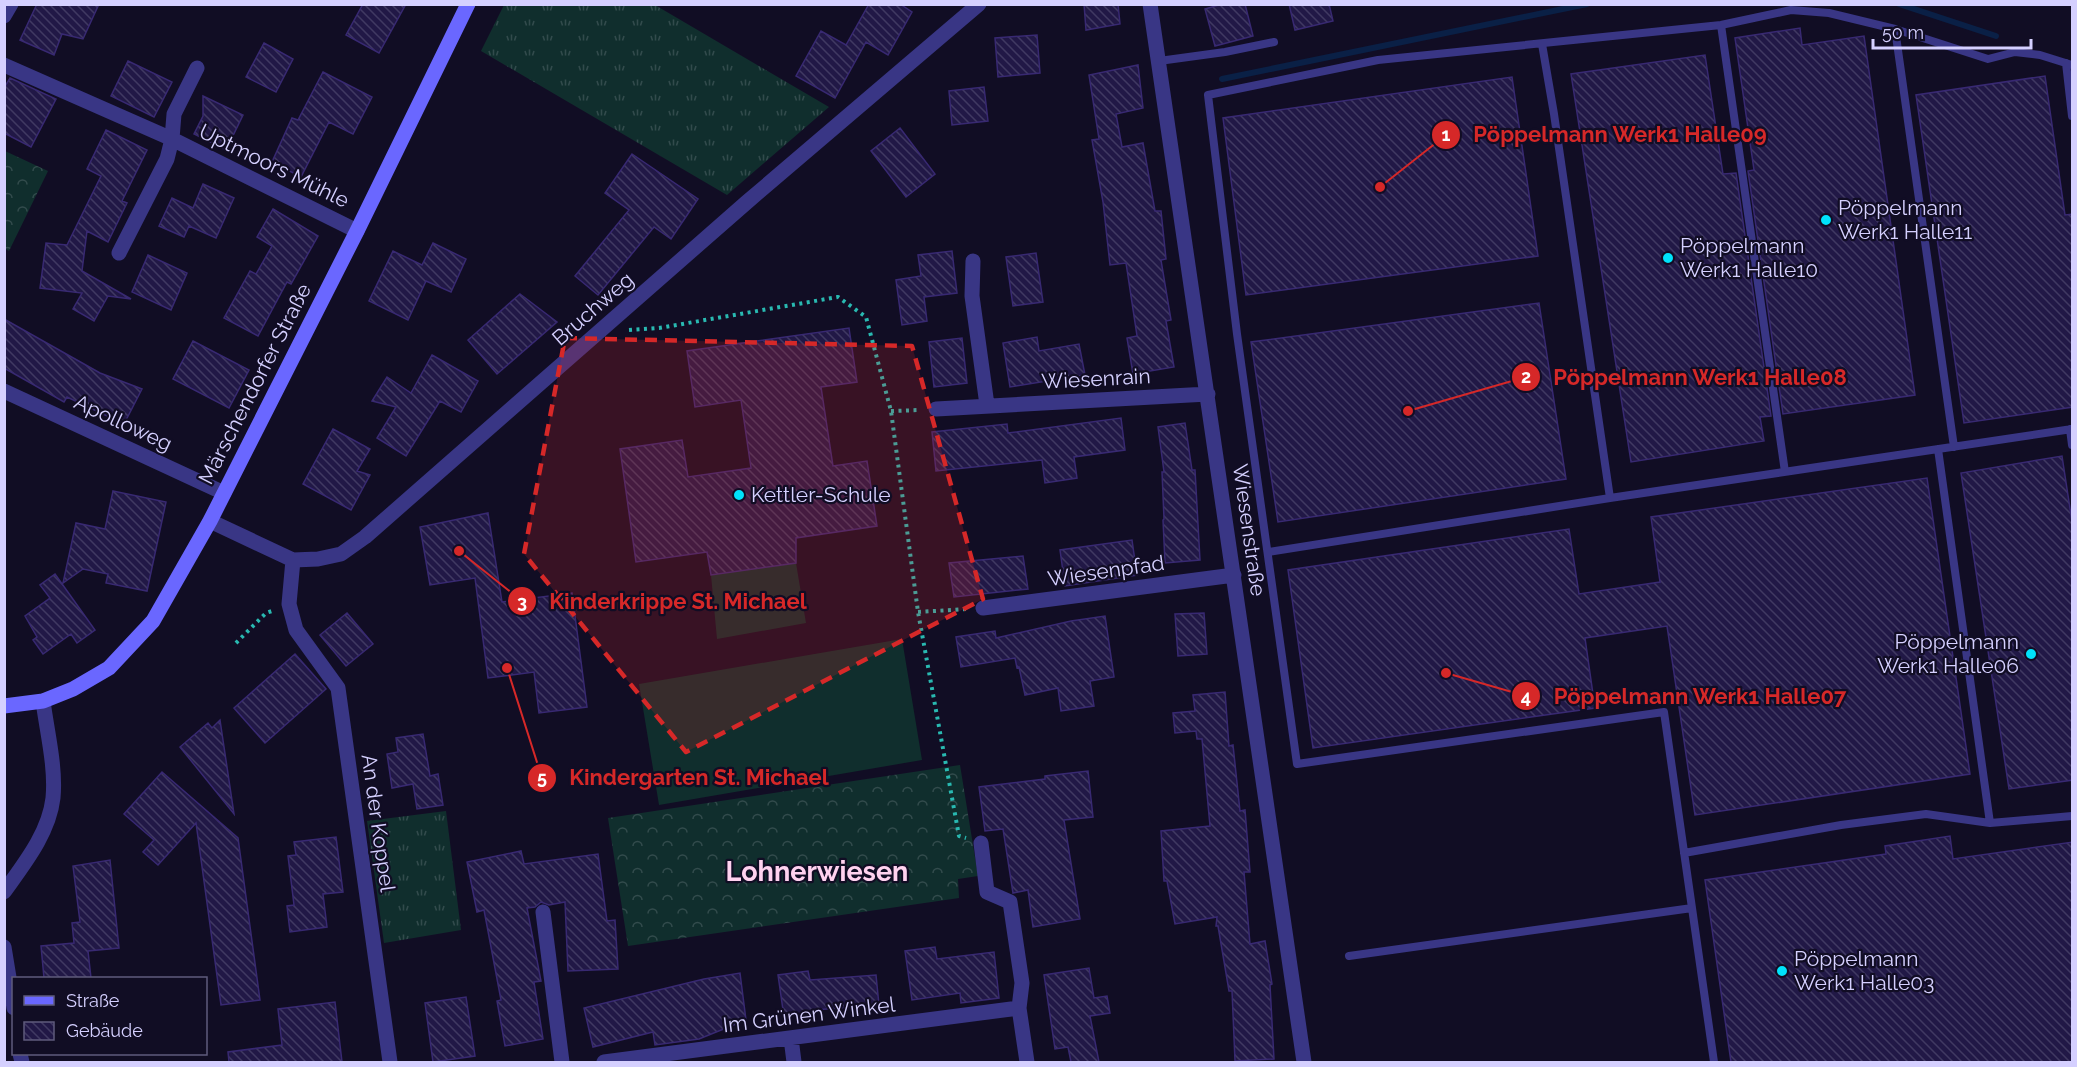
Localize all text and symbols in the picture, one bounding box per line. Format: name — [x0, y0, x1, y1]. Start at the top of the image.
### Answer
scale bar — [1873, 12, 2030, 50]
text: 50 m — [1882, 22, 1924, 43]
callout: Pöppelmann Werk1 Halle09 — [1431, 115, 1779, 155]
street label: Uptmoors Mühle — [195, 118, 353, 213]
text: Pöppelmann Werk1 Halle09 — [1473, 121, 1767, 147]
text: 1 — [1442, 124, 1451, 145]
place label: Pöppelmann Werk1 Halle11 — [1838, 195, 1972, 244]
marker: Pöppelmann Werk1 Halle11 — [1819, 213, 1833, 227]
place label: Pöppelmann Werk1 Halle10 — [1680, 233, 1818, 282]
marker: Pöppelmann Werk1 Halle10 — [1661, 251, 1675, 265]
street label: Bruchweg — [547, 267, 638, 351]
street label: Märschendorfer Straße — [193, 279, 316, 488]
callout: Pöppelmann Werk1 Halle08 — [1511, 357, 1859, 397]
street label: Wiesenrain — [1041, 363, 1151, 394]
text: Pöppelmann Werk1 Halle08 — [1553, 364, 1847, 390]
text: 2 — [1521, 366, 1531, 387]
street label: Apolloweg — [70, 389, 176, 456]
street label: Wiesenstraße — [1228, 462, 1271, 598]
place label: Kettler-Schule — [751, 482, 891, 507]
marker: Kettler-Schule — [732, 488, 746, 502]
street label: Wiesenpfad — [1046, 550, 1166, 591]
callout: Kinderkrippe St. Michael — [507, 581, 819, 621]
text: Kinderkrippe St. Michael — [549, 588, 808, 614]
text: 3 — [517, 591, 527, 612]
place label: Pöppelmann Werk1 Halle06 — [1877, 629, 2019, 678]
marker: Pöppelmann Werk1 Halle06 — [2024, 647, 2038, 661]
callout: Pöppelmann Werk1 Halle07 — [1511, 676, 1859, 716]
text: Pöppelmann Werk1 Halle07 — [1554, 683, 1847, 709]
text: 4 — [1521, 686, 1531, 707]
street label: An der Koppel — [356, 752, 401, 894]
callout: Kindergarten St. Michael — [527, 758, 841, 798]
text: Kindergarten St. Michael — [569, 764, 830, 790]
text: 5 — [537, 767, 547, 788]
district label: Lohnerwiesen — [726, 856, 908, 887]
place label: Pöppelmann Werk1 Halle03 — [1794, 946, 1934, 995]
marker: Pöppelmann Werk1 Halle03 — [1775, 964, 1789, 978]
legend — [12, 977, 207, 1055]
text: Straße — [66, 990, 120, 1011]
street label: Im Grünen Winkel — [721, 991, 897, 1037]
text: Gebäude — [66, 1020, 143, 1041]

